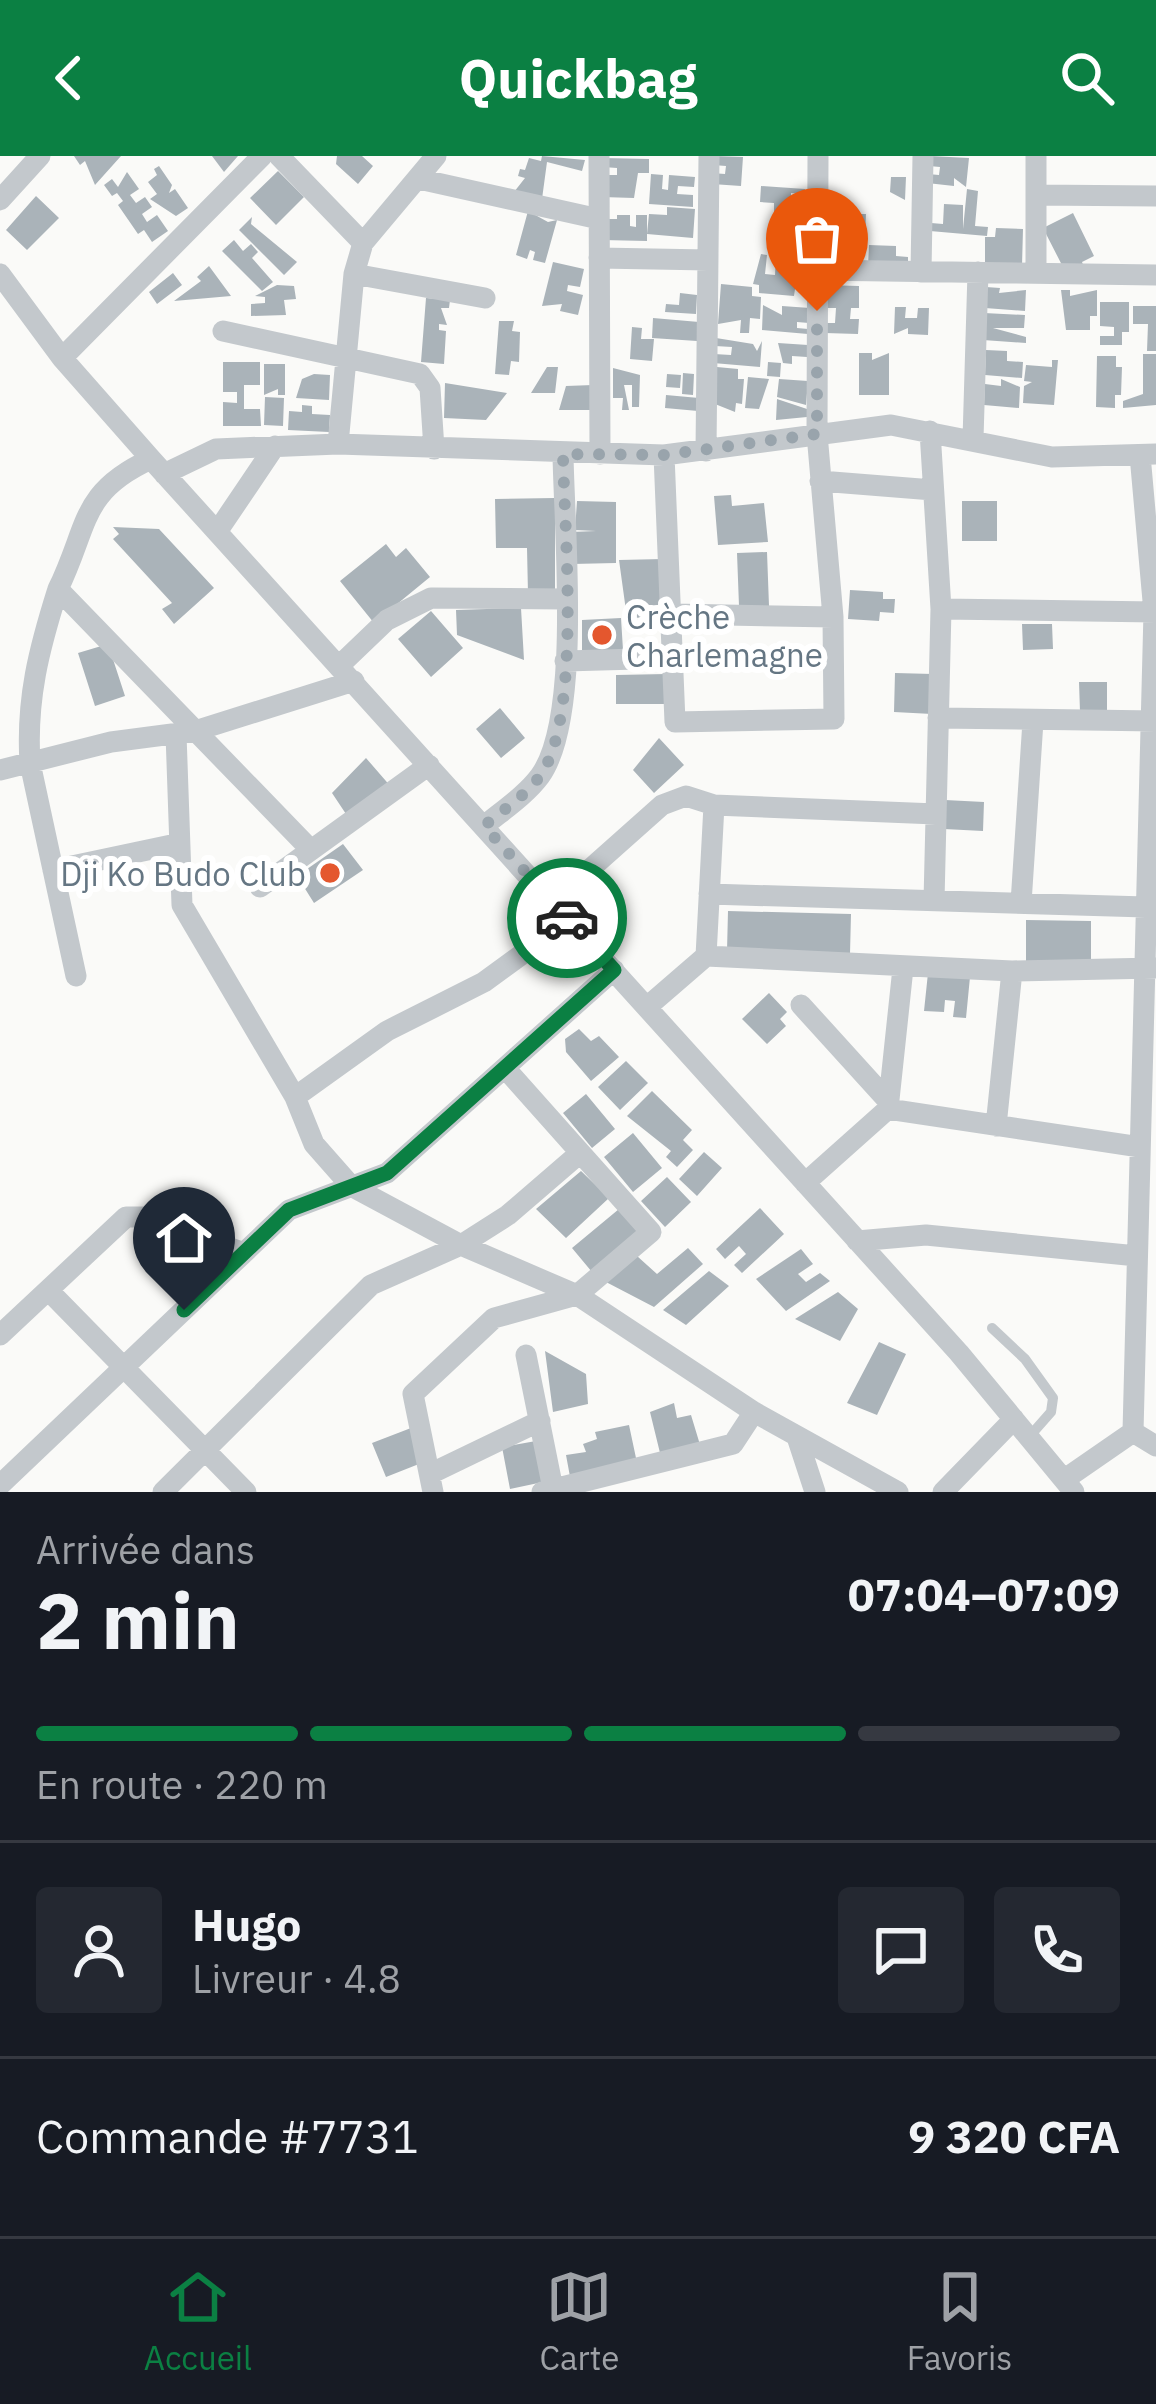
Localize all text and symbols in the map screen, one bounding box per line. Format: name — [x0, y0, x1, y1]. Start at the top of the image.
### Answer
text: Quickbag — [459, 43, 697, 113]
icon: back — [36, 45, 102, 111]
icon: search — [1054, 45, 1120, 111]
pin — [766, 188, 868, 311]
icon: bag — [784, 206, 850, 272]
place label: Crèche Charlemagne — [626, 595, 823, 676]
marker: Crèche Charlemagne — [589, 622, 615, 648]
place label: Dji Ko Budo Club — [60, 852, 306, 895]
courier — [507, 858, 627, 978]
marker: Dji Ko Budo Club — [317, 860, 343, 886]
icon: car — [534, 885, 600, 951]
pin — [133, 1187, 235, 1310]
icon: home — [151, 1205, 217, 1271]
text: Arrivée dans — [36, 1524, 255, 1575]
text: 07:04–07:09 — [848, 1565, 1120, 1623]
text: 2 min — [36, 1569, 240, 1670]
text: En route · 220 m — [36, 1759, 328, 1810]
button: person — [36, 1887, 162, 2013]
button: chat — [838, 1887, 964, 2013]
button: phone — [994, 1887, 1120, 2013]
text: Hugo — [192, 1895, 301, 1953]
text: Livreur · 4.8 — [192, 1953, 401, 2004]
text: Commande #7731 — [36, 2107, 419, 2165]
text: 9 320 CFA — [908, 2107, 1120, 2165]
tab: Accueil — [144, 2264, 252, 2379]
tab: Carte — [539, 2264, 619, 2379]
tab: Favoris — [907, 2264, 1012, 2379]

